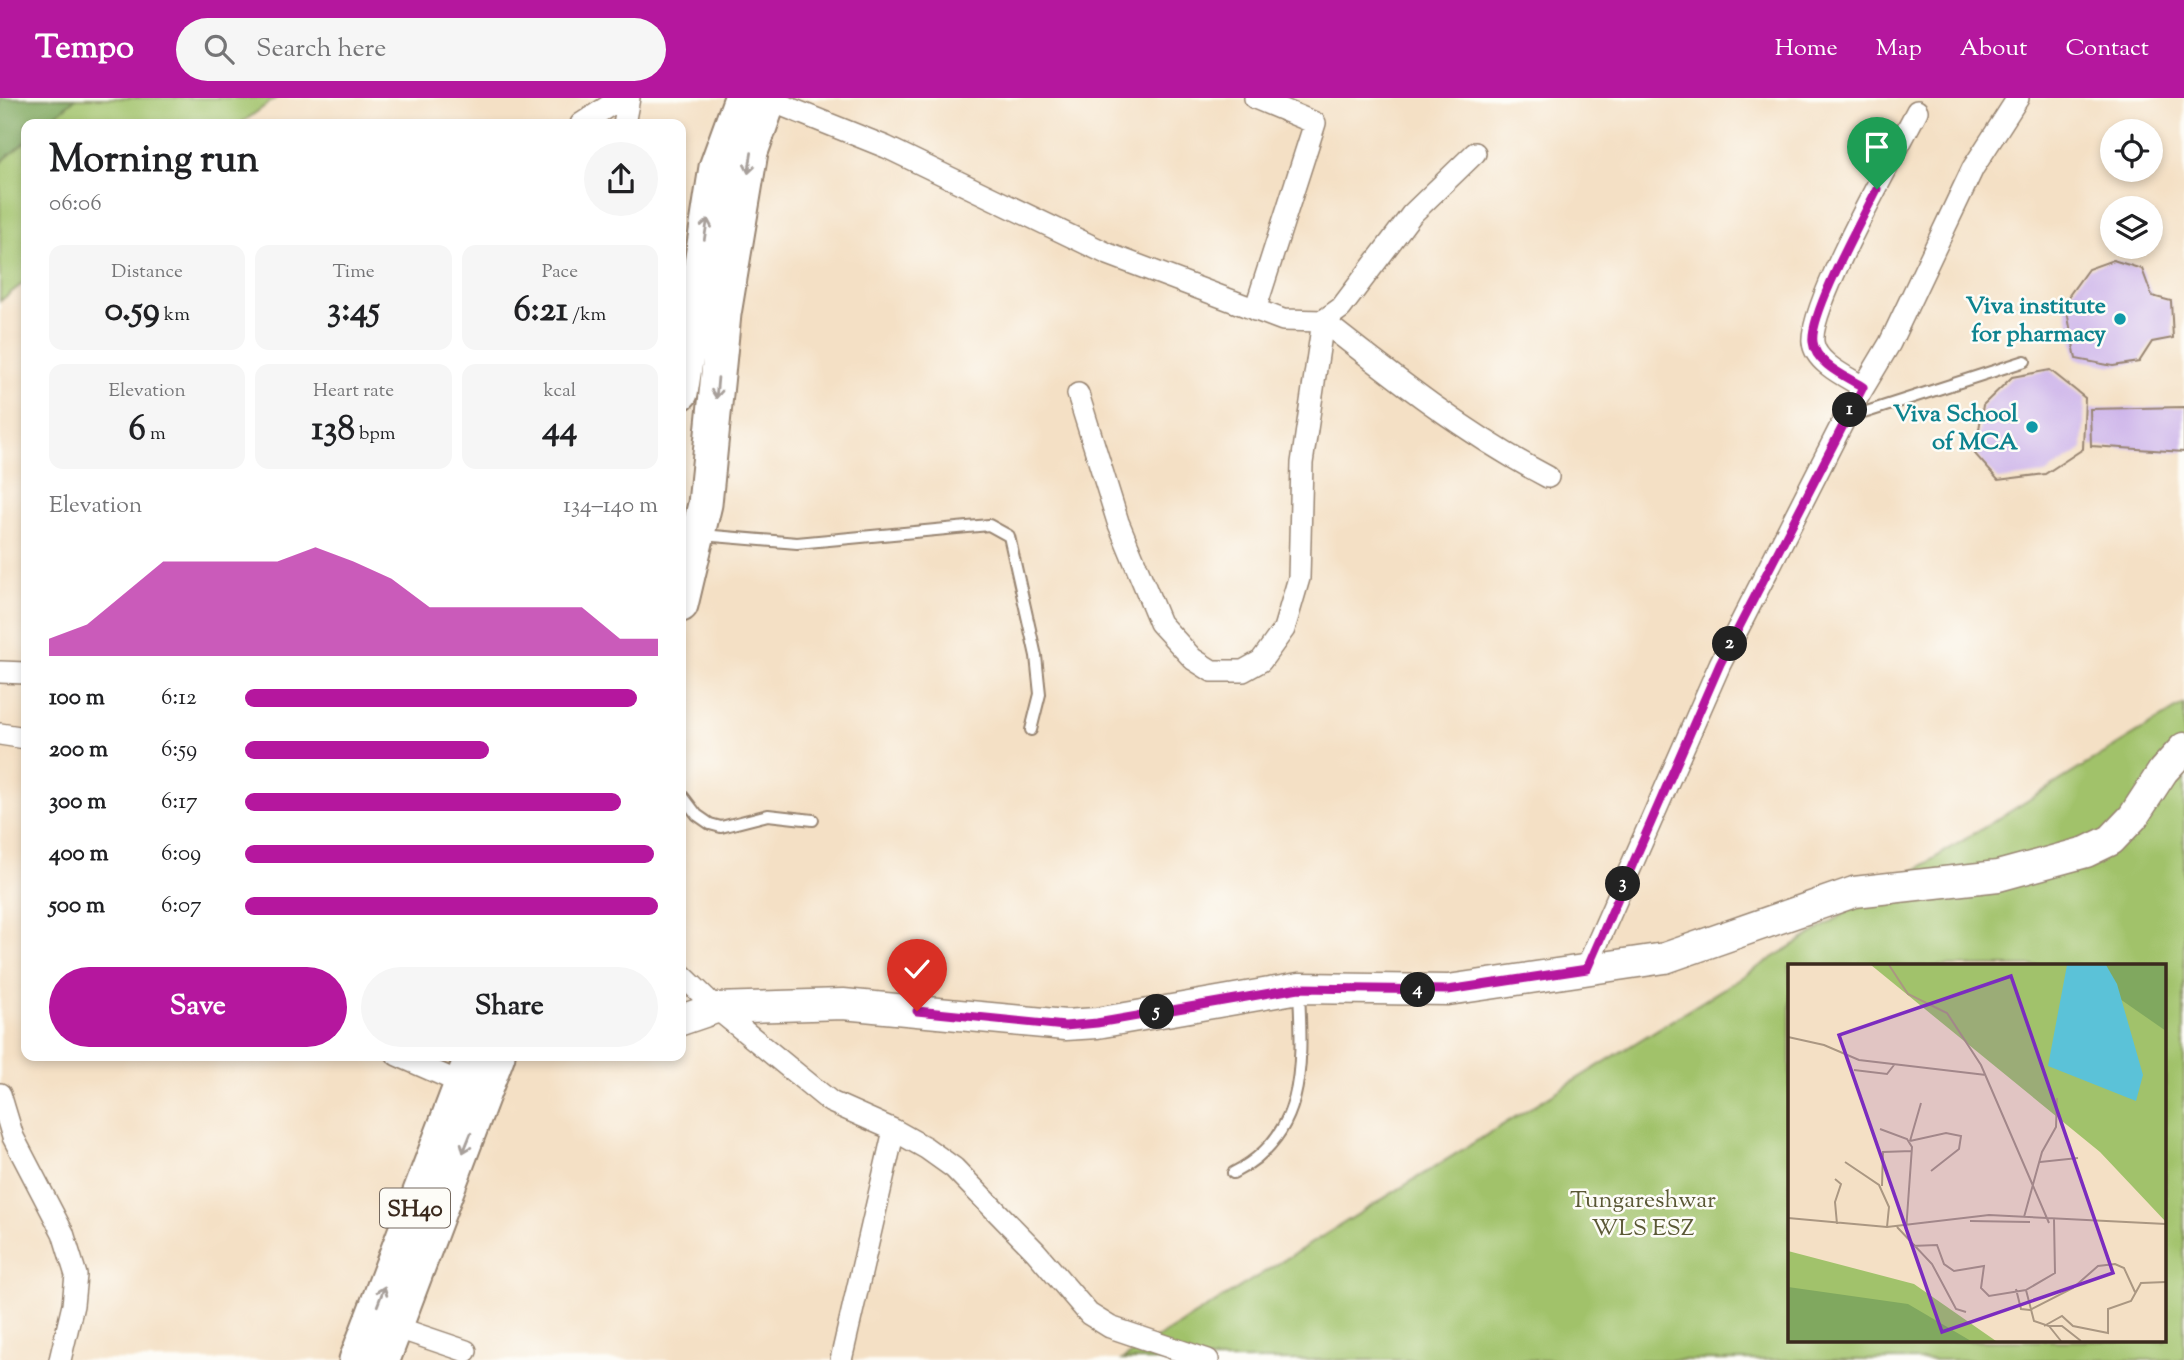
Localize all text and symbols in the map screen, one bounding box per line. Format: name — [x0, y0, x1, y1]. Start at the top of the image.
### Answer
search box — [176, 18, 666, 81]
text: Tempo — [35, 25, 134, 73]
icon: search — [200, 30, 238, 68]
text: Search here — [256, 31, 386, 68]
text: Home — [1775, 32, 1838, 66]
text: Map — [1876, 32, 1922, 66]
text: About — [1960, 32, 2027, 66]
text: Contact — [2065, 32, 2149, 66]
pin — [1847, 117, 1907, 189]
map controls — [2100, 119, 2163, 259]
button: locate — [2100, 119, 2163, 182]
icon: arrive — [1858, 128, 1896, 166]
text: Morning run — [49, 135, 259, 189]
button: share — [584, 142, 658, 216]
one-way arrow — [743, 151, 756, 174]
text: 06:06 — [49, 188, 102, 221]
button: layers — [2100, 196, 2163, 259]
one-way arrow — [700, 218, 713, 240]
text: Distance — [111, 259, 183, 286]
text: Time — [332, 259, 375, 286]
text: Pace — [542, 259, 578, 286]
text: 0.59 — [104, 286, 160, 337]
text: 3:45 — [327, 286, 380, 337]
text: 6:21 — [513, 286, 568, 337]
place label: Viva institute for pharmacy — [1966, 290, 2106, 352]
text: km — [160, 302, 190, 329]
text: /km — [568, 302, 606, 329]
marker: Viva institute for pharmacy — [2112, 311, 2128, 327]
one-way arrow — [710, 376, 723, 399]
text: Elevation — [109, 378, 186, 405]
text: Heart rate — [313, 378, 394, 405]
text: kcal — [543, 378, 576, 405]
pin: 1 — [1832, 392, 1868, 428]
text: 1 — [1846, 396, 1853, 423]
place label: Viva School of MCA — [1893, 398, 2018, 460]
text: 6 — [129, 405, 146, 456]
text: 138 — [311, 405, 355, 456]
text: 44 — [542, 405, 577, 456]
marker: Viva School of MCA — [2024, 419, 2040, 435]
text: m — [146, 421, 166, 448]
text: bpm — [355, 421, 396, 448]
text: Elevation — [49, 490, 142, 523]
text: 134–140 m — [563, 490, 658, 523]
pin: 2 — [1712, 626, 1748, 662]
text: 2 — [1725, 630, 1734, 657]
text: 100 m — [49, 682, 105, 715]
text: 6:12 — [161, 682, 197, 715]
text: 200 m — [49, 734, 108, 767]
text: 6:59 — [161, 734, 197, 767]
text: 300 m — [49, 786, 106, 819]
text: 6:17 — [161, 786, 198, 819]
text: 400 m — [49, 838, 109, 871]
text: 6:09 — [161, 838, 201, 871]
pin: 3 — [1606, 866, 1640, 902]
text: 3 — [1619, 870, 1626, 897]
text: 500 m — [49, 890, 105, 923]
text: 6:07 — [161, 890, 202, 923]
pin — [887, 939, 947, 1011]
icon: check — [898, 950, 936, 988]
inset map — [1788, 964, 2166, 1342]
button: Save — [49, 967, 347, 1047]
button: Share — [361, 967, 658, 1047]
pin: 4 — [1400, 972, 1436, 1008]
text: 4 — [1413, 976, 1422, 1003]
pin: 5 — [1140, 995, 1174, 1030]
text: 5 — [1153, 998, 1160, 1025]
one-way arrow — [460, 1131, 473, 1153]
park label: Tungareshwar WLS ESZ — [1570, 1184, 1716, 1246]
road number: SH40 — [380, 1189, 450, 1228]
one-way arrow — [375, 1286, 388, 1308]

